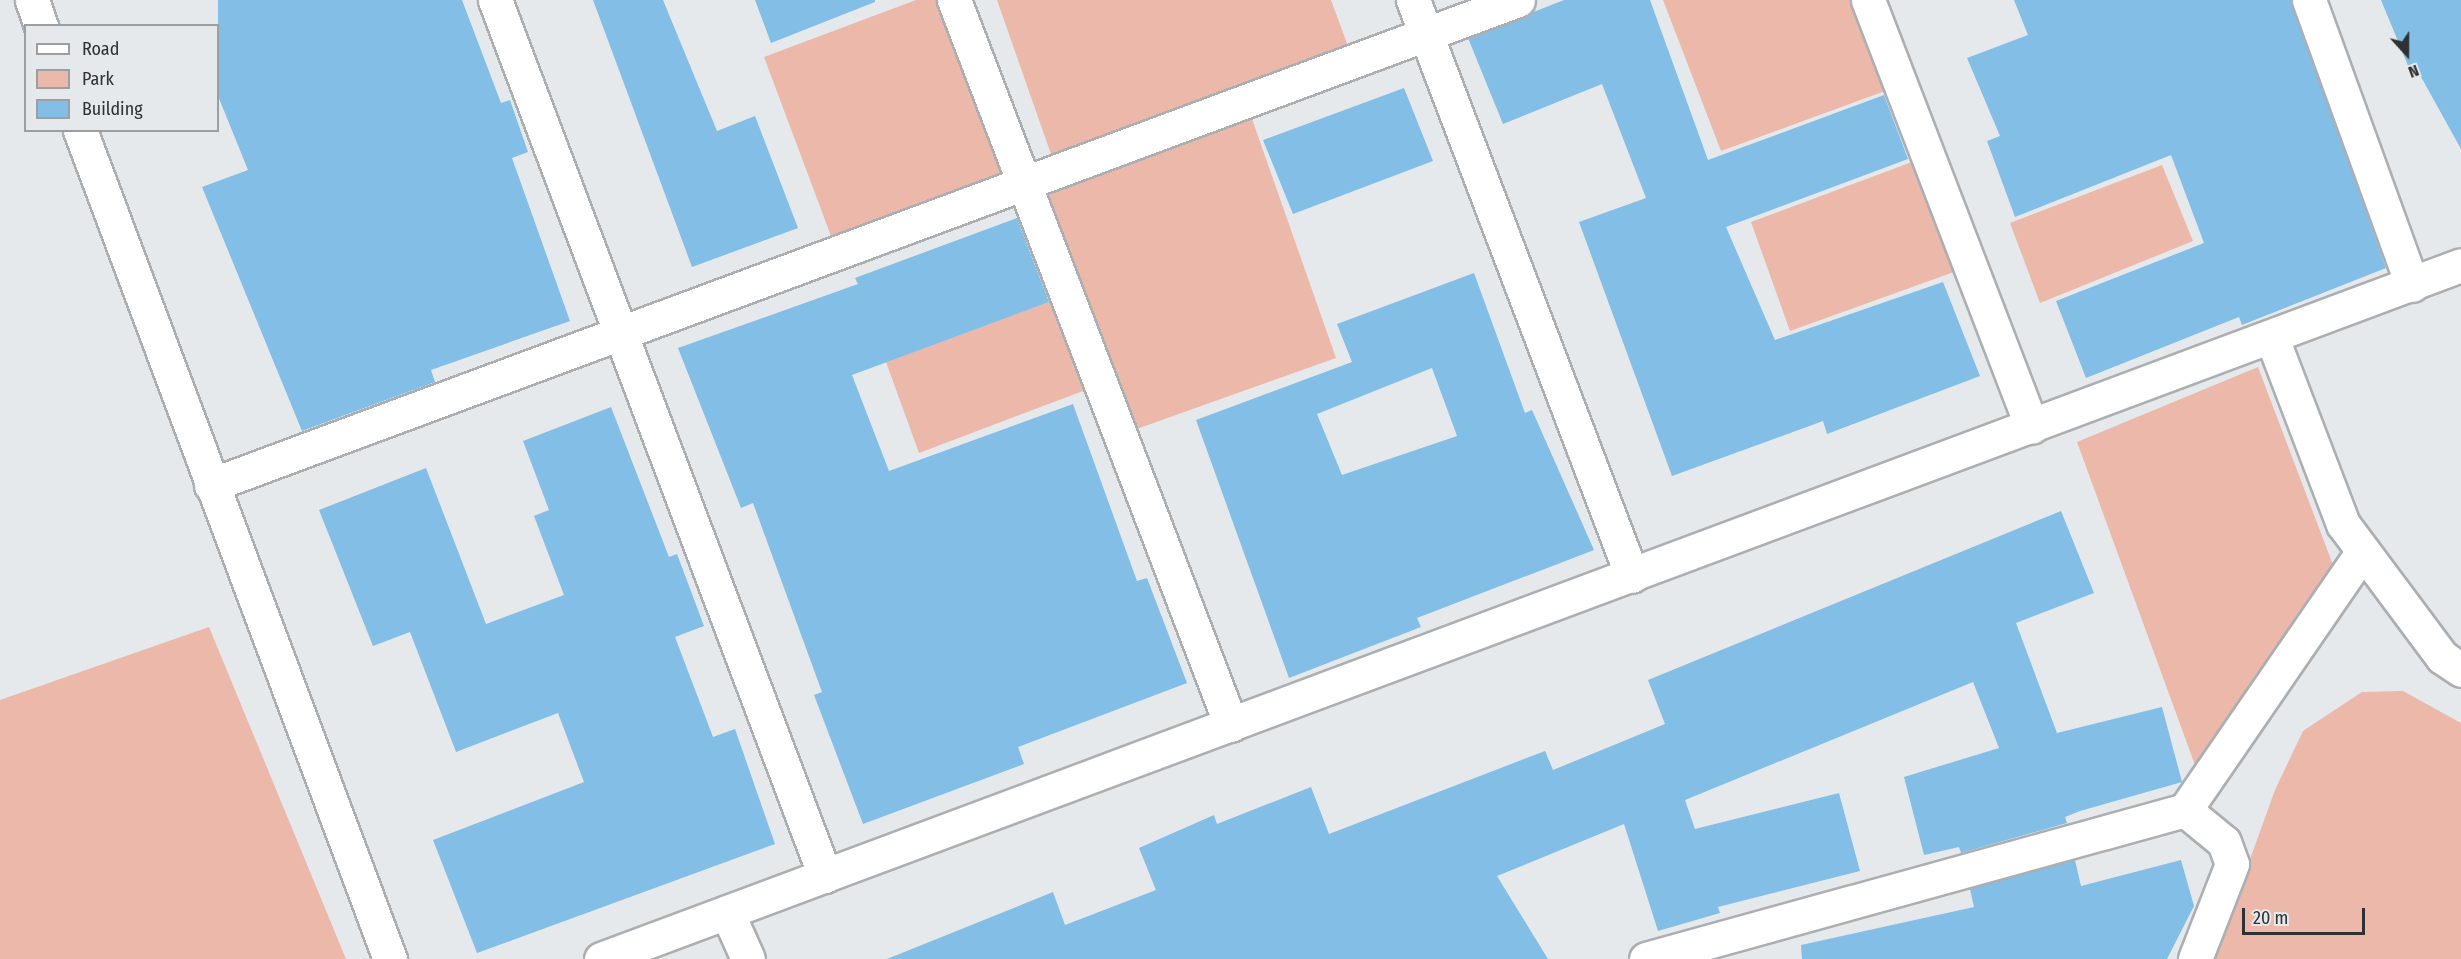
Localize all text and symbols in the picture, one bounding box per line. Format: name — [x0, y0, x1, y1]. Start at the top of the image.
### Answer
legend — [24, 24, 219, 132]
north arrow — [2377, 24, 2437, 84]
text: Road — [82, 38, 119, 60]
text: N — [2406, 61, 2422, 82]
text: Park — [82, 68, 114, 90]
text: Building — [82, 98, 143, 120]
scale bar — [2245, 896, 2368, 934]
text: 20 m — [2253, 907, 2288, 929]

